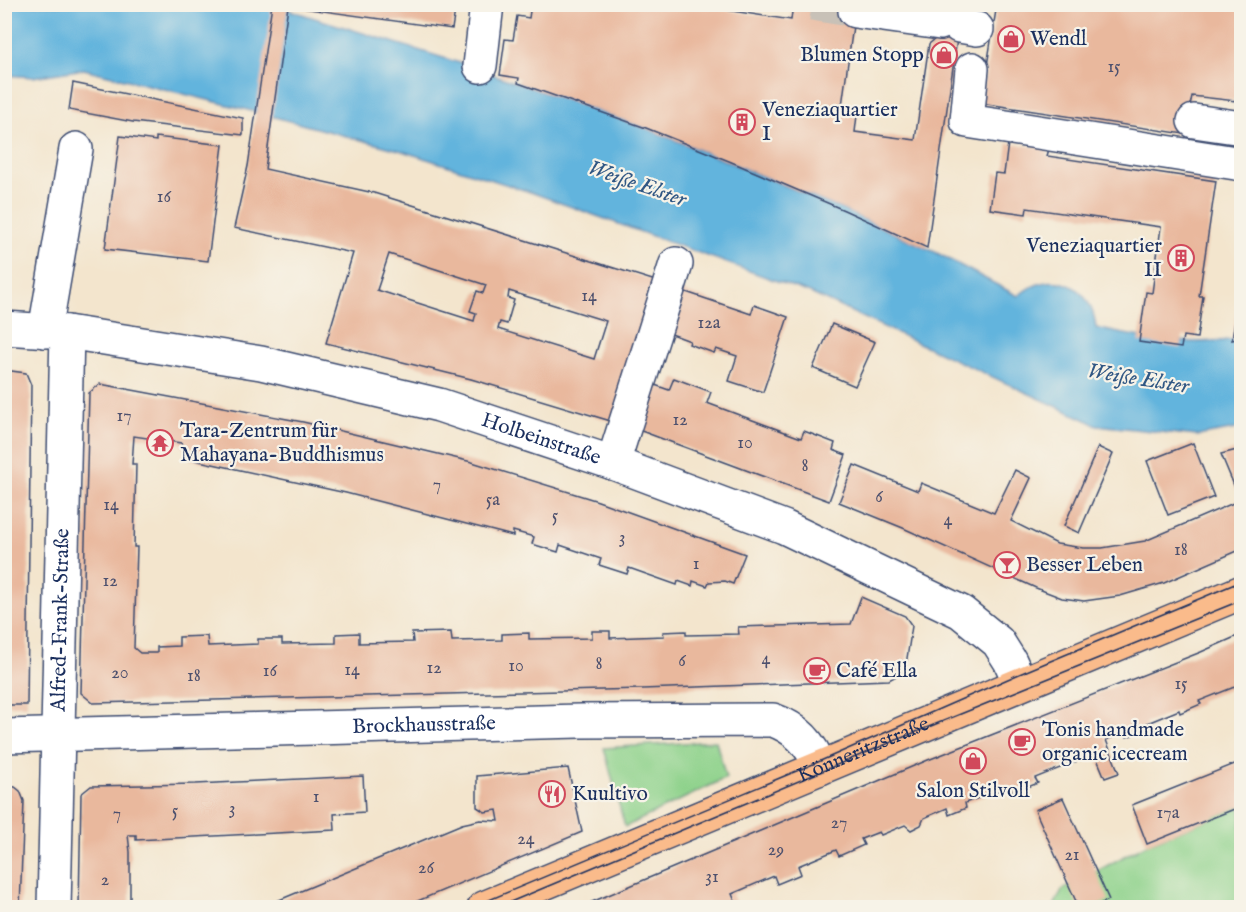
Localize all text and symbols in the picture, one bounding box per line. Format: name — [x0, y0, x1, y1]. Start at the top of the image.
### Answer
shop icon: Wendl — [996, 24, 1026, 54]
place label: Wendl — [1030, 26, 1087, 53]
shop icon: Blumen Stopp — [929, 40, 959, 70]
place label: Blumen Stopp — [800, 42, 924, 69]
house number: 15 — [1107, 56, 1121, 79]
place label: Veneziaquartier I — [761, 97, 898, 148]
building icon: Veneziaquartier I — [727, 107, 757, 137]
water label: Weiße Elster — [584, 154, 691, 214]
house number: 16 — [157, 186, 172, 209]
place label: Veneziaquartier II — [1025, 233, 1162, 284]
building icon: Veneziaquartier II — [1166, 243, 1196, 273]
house number: 14 — [581, 285, 597, 308]
house number: 12a — [698, 312, 721, 335]
water label: Weiße Elster — [1085, 357, 1192, 401]
house number: 17 — [116, 405, 132, 428]
street label: Holbeinstraße — [478, 407, 605, 472]
house number: 12 — [672, 409, 688, 432]
place label: Tara-Zentrum für Mahayana-Buddhismus — [180, 418, 384, 469]
temple icon: Tara-Zentrum für Mahayana-Buddhismus — [145, 428, 175, 458]
house number: 10 — [737, 432, 753, 455]
house number: 8 — [801, 455, 809, 478]
house number: 7 — [433, 474, 441, 497]
house number: 6 — [875, 486, 883, 509]
house number: 5a — [486, 489, 500, 512]
house number: 14 — [103, 494, 119, 517]
house number: 5 — [552, 505, 559, 528]
house number: 4 — [944, 509, 953, 532]
house number: 3 — [619, 527, 625, 550]
street label: Alfred-Frank-Straße — [45, 528, 76, 713]
house number: 18 — [1174, 539, 1188, 562]
bar icon: Besser Leben — [992, 550, 1022, 580]
place label: Besser Leben — [1026, 552, 1143, 579]
house number: 1 — [693, 553, 699, 576]
house number: 12 — [102, 570, 118, 593]
house number: 4 — [762, 648, 771, 671]
house number: 6 — [678, 650, 686, 673]
house number: 8 — [595, 653, 603, 676]
house number: 10 — [508, 655, 524, 678]
cafe icon: Café Ella — [802, 656, 832, 686]
house number: 12 — [426, 657, 442, 680]
place label: Café Ella — [836, 658, 918, 685]
house number: 14 — [344, 659, 360, 682]
house number: 16 — [263, 660, 278, 683]
house number: 20 — [111, 662, 129, 685]
house number: 18 — [187, 665, 201, 688]
house number: 15 — [1174, 673, 1188, 696]
street label: Brockhausstraße — [352, 710, 496, 740]
street label: Könneritzstraße — [793, 710, 934, 789]
place label: Tonis handmade organic icecream — [1042, 717, 1188, 768]
cafe icon: Tonis handmade organic icecream — [1007, 727, 1037, 757]
shop icon: Salon Stilvoll — [958, 746, 988, 776]
place label: Salon Stilvoll — [916, 778, 1030, 805]
restaurant icon: Kuultivo — [537, 779, 567, 809]
place label: Kuultivo — [572, 781, 648, 808]
house number: 1 — [313, 786, 319, 809]
house number: 3 — [229, 798, 235, 821]
house number: 5 — [172, 800, 179, 823]
house number: 17a — [1157, 802, 1180, 825]
house number: 7 — [113, 803, 121, 826]
house number: 27 — [831, 812, 847, 835]
house number: 24 — [517, 828, 535, 851]
house number: 29 — [768, 839, 784, 862]
house number: 21 — [1064, 844, 1080, 867]
house number: 26 — [418, 857, 434, 880]
house number: 31 — [705, 866, 719, 889]
house number: 2 — [101, 869, 109, 892]

